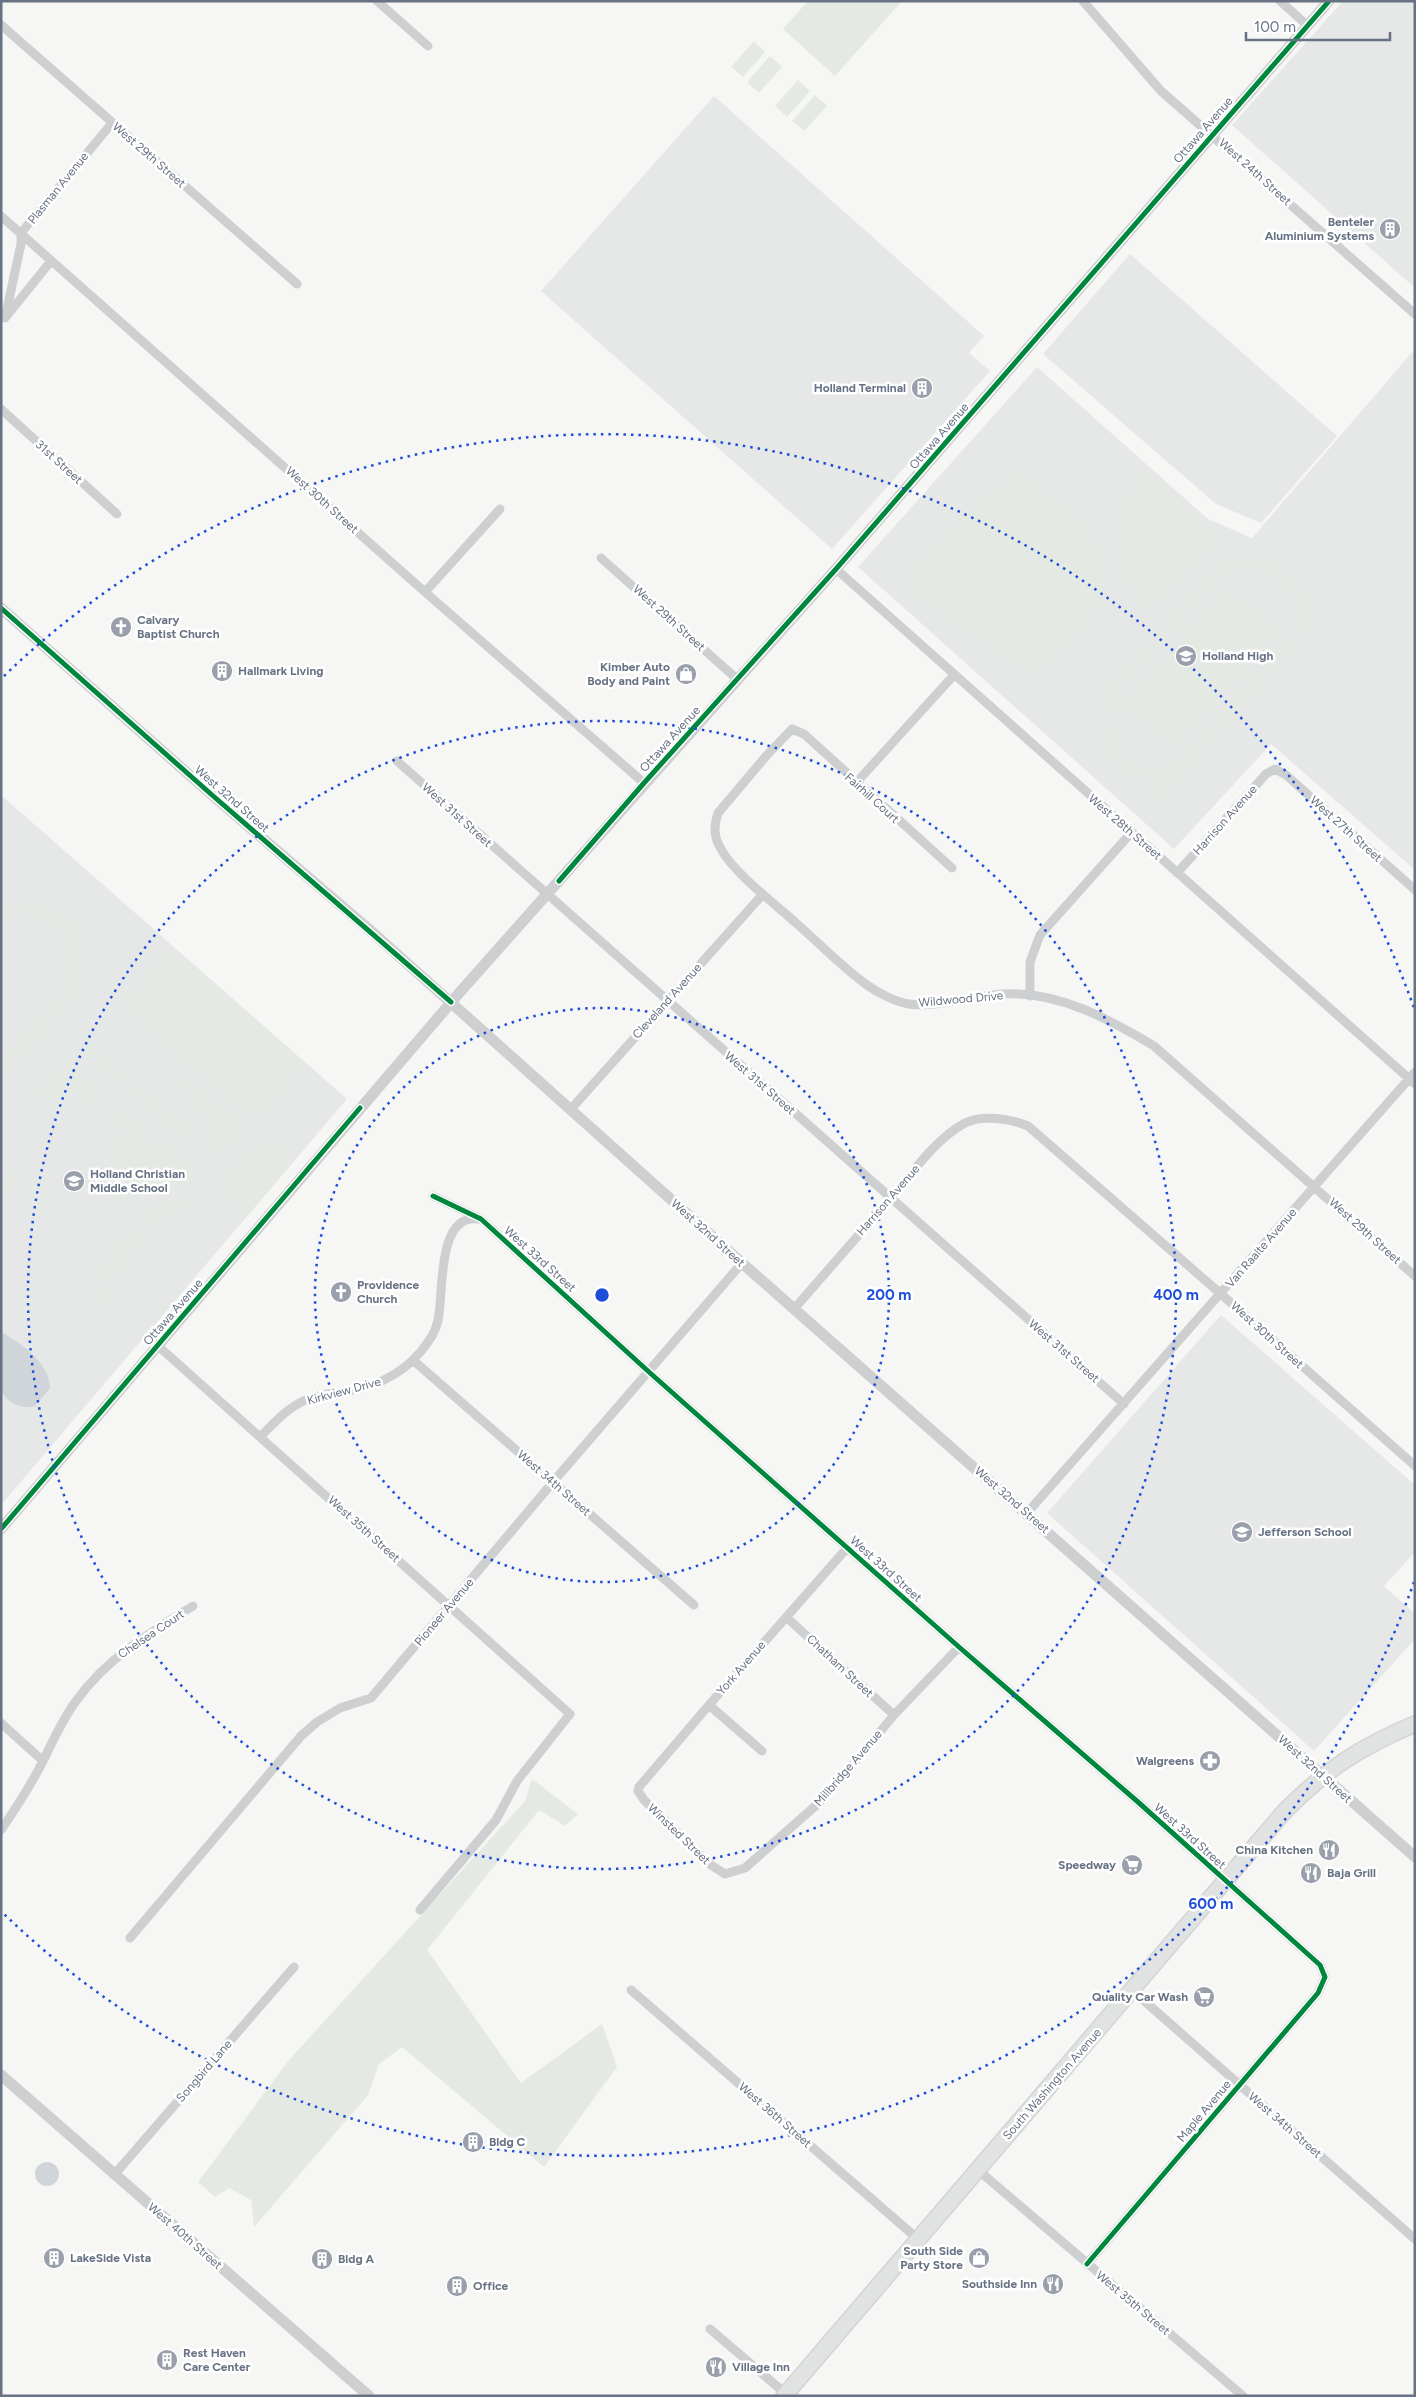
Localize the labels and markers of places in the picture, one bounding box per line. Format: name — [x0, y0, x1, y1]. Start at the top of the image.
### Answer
place label: Benteler Aluminium Systems — [1265, 215, 1374, 243]
building icon: Benteler Aluminium Systems — [1378, 217, 1402, 241]
building icon: Holland Terminal — [910, 376, 934, 400]
place label: Holland Terminal — [814, 381, 906, 395]
place label: Calvary Baptist Church — [137, 613, 220, 641]
church icon: Calvary Baptist Church — [109, 615, 133, 639]
school or university icon: Holland High — [1174, 644, 1198, 668]
place label: Holland High — [1202, 649, 1273, 663]
building icon: Hallmark Living — [210, 659, 234, 683]
place label: Kimber Auto Body and Paint — [587, 660, 670, 688]
shop icon: Kimber Auto Body and Paint — [674, 662, 698, 686]
place label: Hallmark Living — [238, 664, 323, 678]
place label: Holland Christian Middle School — [90, 1167, 185, 1195]
school or university icon: Holland Christian Middle School — [62, 1169, 86, 1193]
place label: Providence Church — [357, 1278, 419, 1306]
church icon: Providence Church — [329, 1280, 353, 1304]
centre of rings — [593, 1286, 611, 1304]
school or university icon: Jefferson School — [1230, 1520, 1254, 1544]
place label: Jefferson School — [1258, 1525, 1352, 1539]
pharmacy icon: Walgreens — [1198, 1749, 1222, 1773]
place label: Walgreens — [1136, 1754, 1194, 1768]
restaurant icon: China Kitchen — [1317, 1838, 1341, 1862]
place label: China Kitchen — [1236, 1843, 1313, 1857]
supermarket icon: Speedway — [1120, 1853, 1144, 1877]
place label: Speedway — [1058, 1858, 1116, 1872]
restaurant icon: Baja Grill — [1299, 1861, 1323, 1885]
place label: Baja Grill — [1327, 1866, 1376, 1880]
supermarket icon: Quality Car Wash — [1192, 1985, 1216, 2009]
place label: Quality Car Wash — [1092, 1990, 1188, 2004]
building icon: Bldg C — [461, 2130, 485, 2154]
place label: Bldg C — [489, 2135, 526, 2149]
place label: South Side Party Store — [900, 2244, 963, 2272]
building icon: LakeSide Vista — [42, 2246, 66, 2270]
shop icon: South Side Party Store — [967, 2246, 991, 2270]
building icon: Bldg A — [310, 2247, 334, 2271]
place label: LakeSide Vista — [70, 2251, 151, 2265]
place label: Bldg A — [338, 2252, 375, 2266]
restaurant icon: Southside Inn — [1041, 2272, 1065, 2296]
building icon: Office — [445, 2274, 469, 2298]
place label: Southside Inn — [962, 2277, 1037, 2291]
place label: Office — [473, 2279, 509, 2293]
place label: Rest Haven Care Center — [183, 2346, 251, 2374]
building icon: Rest Haven Care Center — [155, 2348, 179, 2372]
restaurant icon: Village Inn — [704, 2355, 728, 2379]
place label: Village Inn — [732, 2360, 790, 2374]

